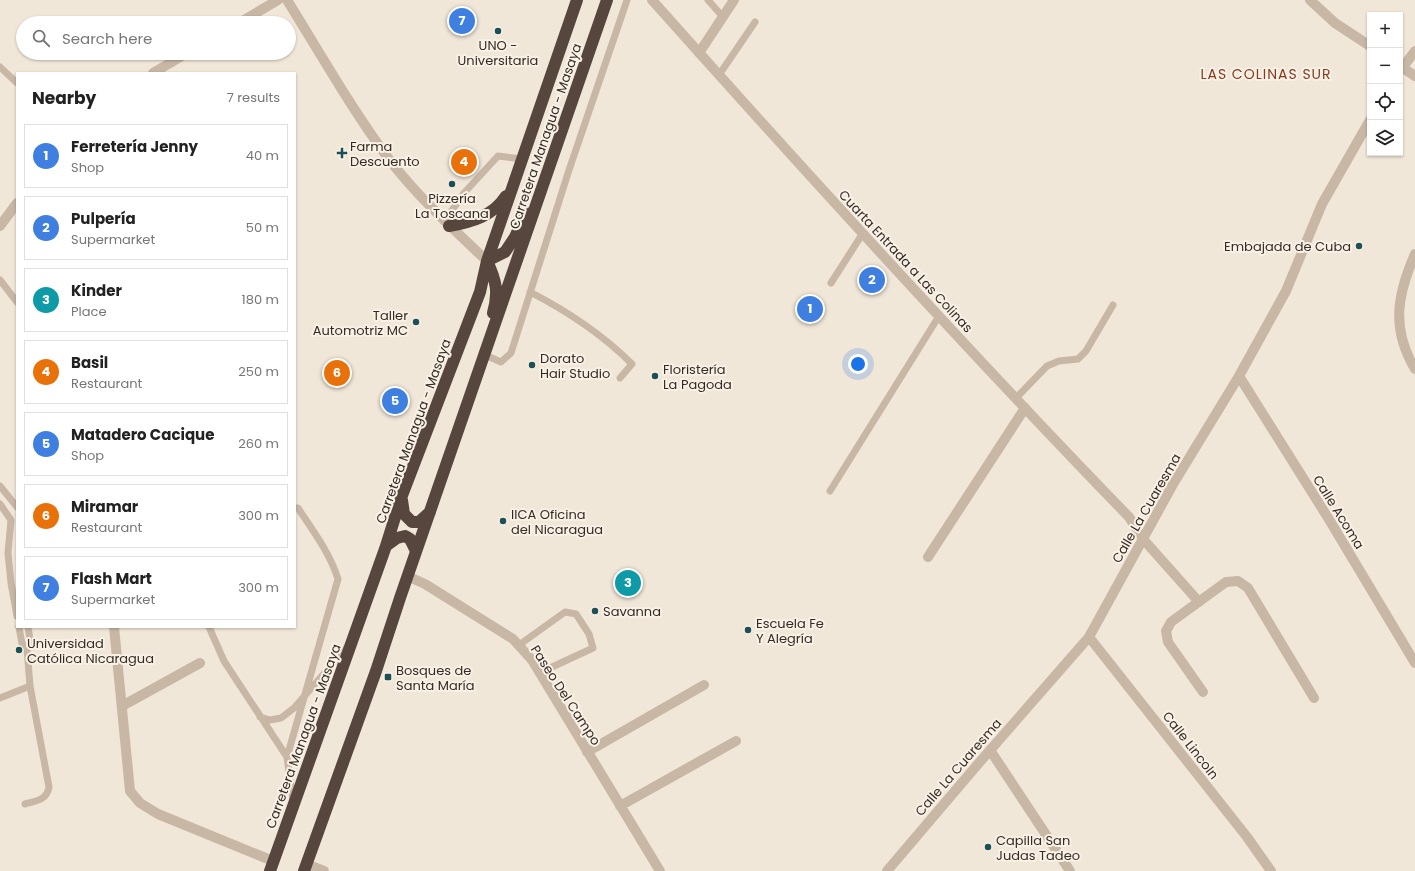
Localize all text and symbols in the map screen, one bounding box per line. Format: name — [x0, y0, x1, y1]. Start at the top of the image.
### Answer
pin: 7 — [449, 6, 475, 36]
map controls — [1367, 12, 1403, 156]
button: + — [1367, 12, 1403, 48]
search box — [16, 16, 296, 60]
marker: UNO - Universitaria — [493, 26, 503, 36]
icon: search — [30, 27, 52, 49]
text: Search here — [62, 28, 152, 49]
place label: UNO - Universitaria — [458, 36, 538, 70]
street label: Carretera Managua - Masaya — [505, 41, 586, 232]
button: − — [1367, 48, 1403, 84]
district label: LAS COLINAS SUR — [1200, 64, 1332, 84]
button: locate — [1367, 84, 1403, 120]
text: Nearby — [32, 86, 96, 110]
text: 7 results — [227, 88, 280, 107]
button: layers — [1367, 120, 1403, 156]
text: Ferretería Jenny — [71, 136, 198, 157]
place label: Farma Descuento — [350, 137, 420, 171]
text: 1 — [44, 146, 48, 165]
text: 40 m — [246, 146, 279, 165]
pin: 4 — [451, 147, 477, 177]
marker: Farma Descuento — [337, 148, 347, 158]
text: Shop — [71, 158, 104, 177]
marker: Pizzería La Toscana — [447, 179, 457, 189]
street label: Cuarta Entrada a Las Colinas — [834, 186, 977, 337]
place label: Pizzería La Toscana — [415, 189, 489, 223]
text: Pulpería — [71, 208, 136, 229]
text: 2 — [42, 218, 50, 237]
text: 50 m — [246, 218, 279, 237]
text: Supermarket — [71, 230, 155, 249]
place label: Embajada de Cuba — [1224, 237, 1351, 256]
marker: Embajada de Cuba — [1354, 241, 1364, 251]
pin: 2 — [859, 265, 885, 295]
text: Kinder — [71, 280, 122, 301]
text: 3 — [42, 290, 50, 309]
text: 180 m — [242, 290, 279, 309]
pin: 1 — [797, 294, 823, 324]
text: Place — [71, 302, 106, 321]
place label: Taller Automotriz MC — [313, 306, 408, 340]
marker: Taller Automotriz MC — [411, 317, 421, 327]
street label: Carretera Managua - Masaya — [371, 336, 456, 526]
place label: Dorato Hair Studio — [540, 349, 610, 383]
text: Basil — [71, 352, 108, 373]
your location — [848, 354, 868, 374]
pin: 6 — [324, 358, 350, 388]
marker: Dorato Hair Studio — [527, 360, 537, 370]
place label: Floristería La Pagoda — [663, 360, 732, 394]
text: 4 — [42, 362, 50, 381]
text: 250 m — [238, 362, 279, 381]
marker: Floristería La Pagoda — [650, 371, 660, 381]
text: Restaurant — [71, 374, 142, 393]
pin: 5 — [382, 386, 408, 416]
text: Matadero Cacique — [71, 424, 214, 445]
text: 5 — [42, 434, 50, 453]
text: 260 m — [238, 434, 279, 453]
text: Shop — [71, 446, 104, 465]
street label: Calle La Cuaresma — [1107, 450, 1186, 567]
street label: Calle Acoma — [1308, 472, 1369, 553]
text: Miramar — [71, 496, 138, 517]
place label: IICA Oficina del Nicaragua — [511, 505, 603, 539]
text: 6 — [42, 506, 50, 525]
text: 300 m — [238, 506, 279, 525]
marker: IICA Oficina del Nicaragua — [498, 516, 508, 526]
text: Restaurant — [71, 518, 142, 537]
text: Flash Mart — [71, 568, 152, 589]
pin: 3 — [615, 568, 641, 598]
text: 7 — [43, 578, 49, 597]
text: 300 m — [238, 578, 279, 597]
text: Supermarket — [71, 590, 155, 609]
place label: Savanna — [603, 602, 661, 621]
marker: Savanna — [590, 606, 600, 616]
place label: Escuela Fe Y Alegría — [756, 614, 824, 648]
marker: Escuela Fe Y Alegría — [743, 625, 753, 635]
place label: Universidad Católica Nicaragua — [27, 634, 154, 668]
street label: Carretera Managua - Masaya — [261, 641, 346, 831]
street label: Paseo Del Campo — [526, 641, 605, 749]
marker: Universidad Católica Nicaragua — [14, 645, 24, 655]
place label: Bosques de Santa María — [396, 661, 475, 695]
marker: Bosques de Santa María — [383, 672, 393, 682]
street label: Calle Lincoln — [1158, 707, 1223, 783]
street label: Calle La Cuaresma — [911, 714, 1006, 820]
place label: Capilla San Judas Tadeo — [996, 831, 1080, 865]
marker: Capilla San Judas Tadeo — [983, 842, 993, 852]

